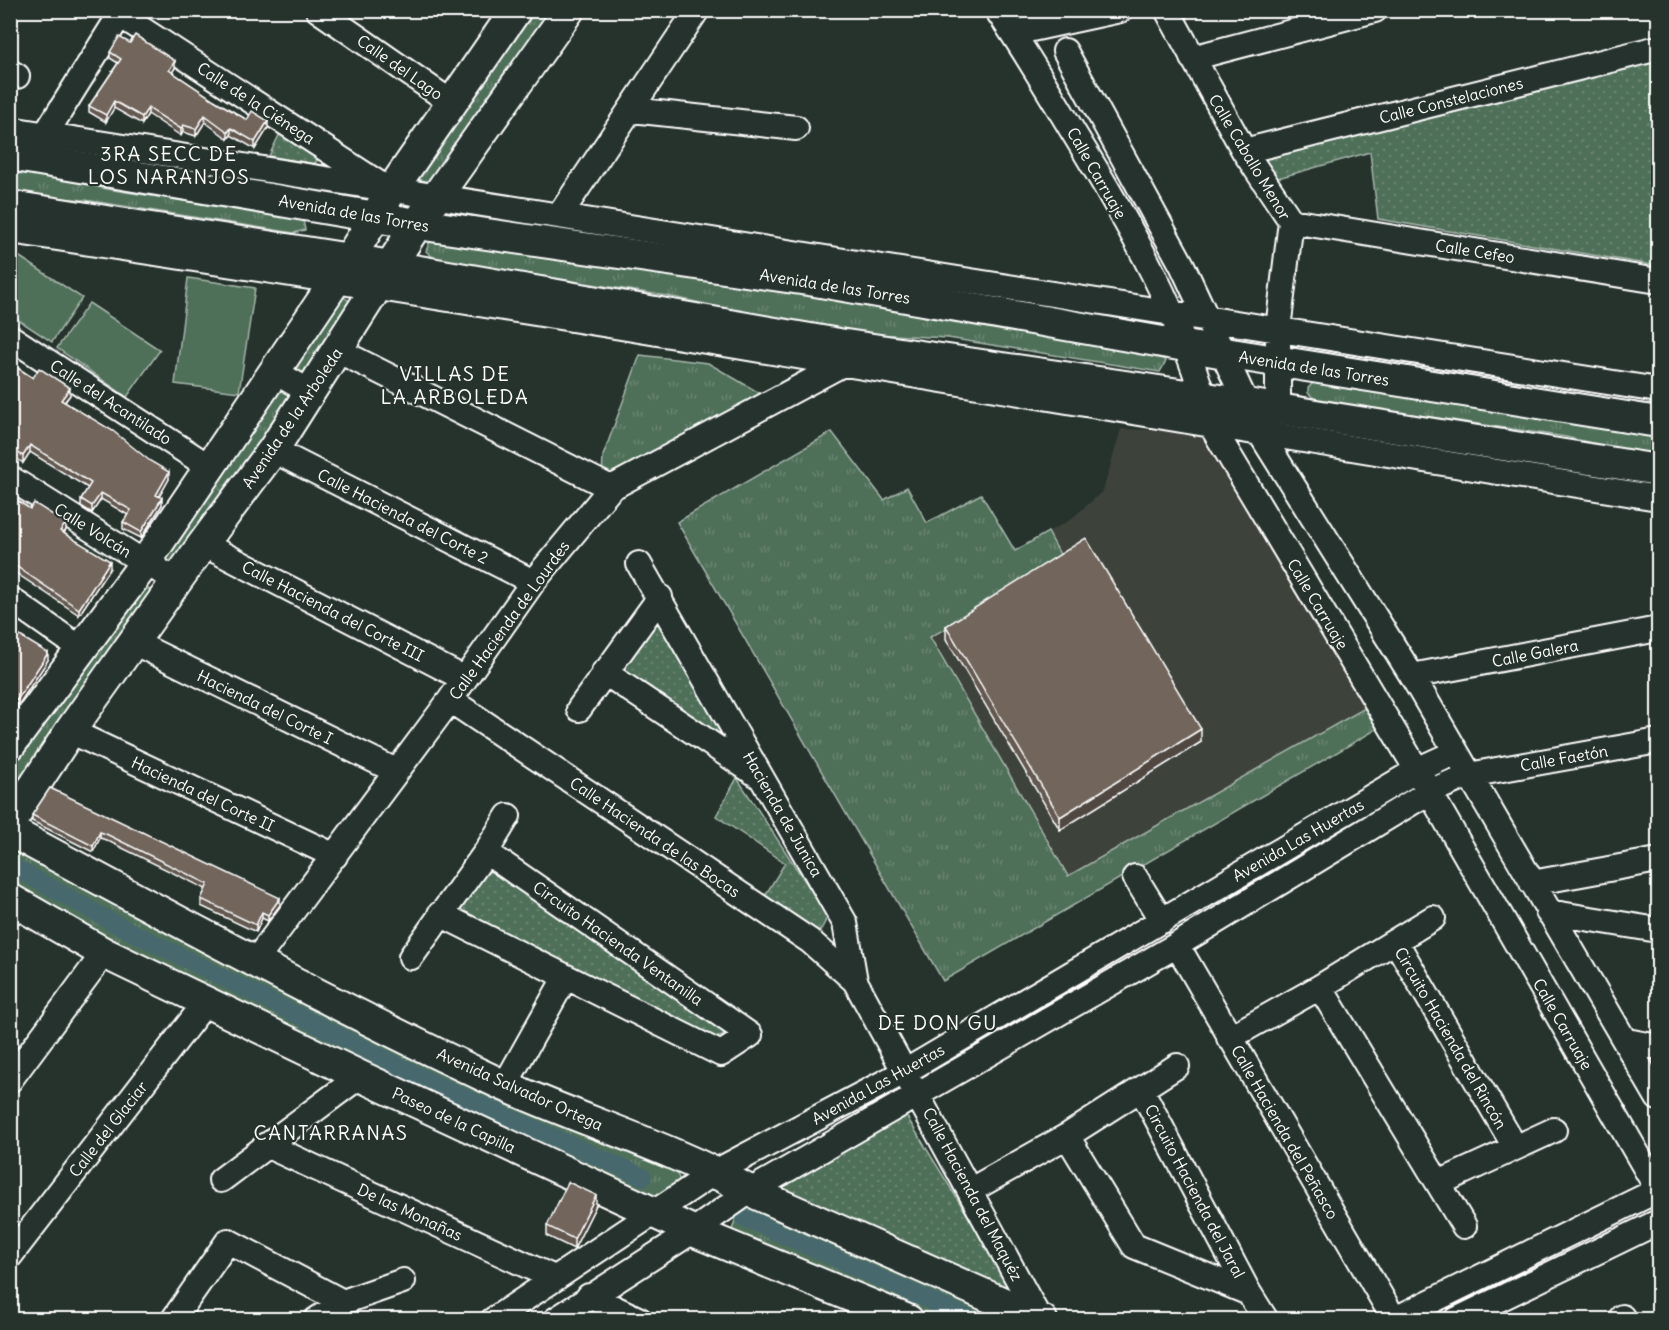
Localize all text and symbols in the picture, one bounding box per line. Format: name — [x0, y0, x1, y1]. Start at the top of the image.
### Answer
street label: Calle del Lago — [353, 30, 447, 104]
street label: Calle de la Ciénega — [193, 58, 319, 148]
street label: Calle Constelaciones — [1377, 72, 1525, 128]
street label: Calle Caballo Menor — [1205, 91, 1296, 224]
street label: Calle Carruaje — [1063, 124, 1131, 222]
district label: 3RA SECC DE LOS NARANJOS — [88, 141, 250, 189]
street label: Avenida de las Torres — [277, 190, 431, 236]
street label: Calle Cefeo — [1434, 235, 1516, 267]
street label: Avenida de las Torres — [758, 264, 912, 308]
street label: Avenida de la Arboleda — [237, 344, 347, 492]
street label: Avenida de las Torres — [1237, 346, 1391, 390]
street label: Calle del Acantilado — [46, 355, 176, 449]
district label: VILLAS DE LA ARBOLEDA — [381, 361, 529, 409]
street label: Calle Hacienda del Corte 2 — [314, 464, 492, 568]
street label: Calle Volcán — [51, 498, 135, 562]
street label: Calle Hacienda de Lourdes — [445, 537, 573, 703]
street label: Calle Carruaje — [1283, 555, 1353, 653]
street label: Calle Hacienda del Corte III — [239, 556, 427, 666]
street label: Calle Galera — [1490, 635, 1580, 671]
street label: Hacienda del Corte I — [194, 665, 336, 749]
street label: Calle Faetón — [1519, 740, 1609, 776]
street label: Hacienda de Junica — [739, 748, 827, 880]
street label: Hacienda del Corte II — [128, 752, 278, 836]
street label: Calle Hacienda de las Bocas — [566, 772, 744, 902]
street label: Avenida Las Huertas — [1229, 794, 1367, 886]
street label: Circuito Hacienda Ventanilla — [529, 877, 707, 1009]
street label: Circuito Hacienda del Rincón — [1391, 943, 1511, 1133]
street label: Calle Carruaje — [1529, 975, 1597, 1073]
district label: DE DON GU — [878, 1010, 998, 1035]
street label: Avenida Las Huertas — [808, 1039, 948, 1129]
street label: Calle Hacienda del Peñasco — [1227, 1042, 1343, 1222]
street label: Avenida Salvador Ortega — [434, 1043, 606, 1135]
street label: Calle del Glaciar — [64, 1077, 152, 1181]
street label: Paseo de la Capilla — [389, 1083, 519, 1157]
street label: Circuito Hacienda del Jaral — [1141, 1101, 1249, 1281]
street label: Calle Hacienda del Maquéz — [919, 1104, 1027, 1284]
district label: CANTARRANAS — [254, 1120, 408, 1145]
street label: De las Monañas — [354, 1179, 466, 1245]

